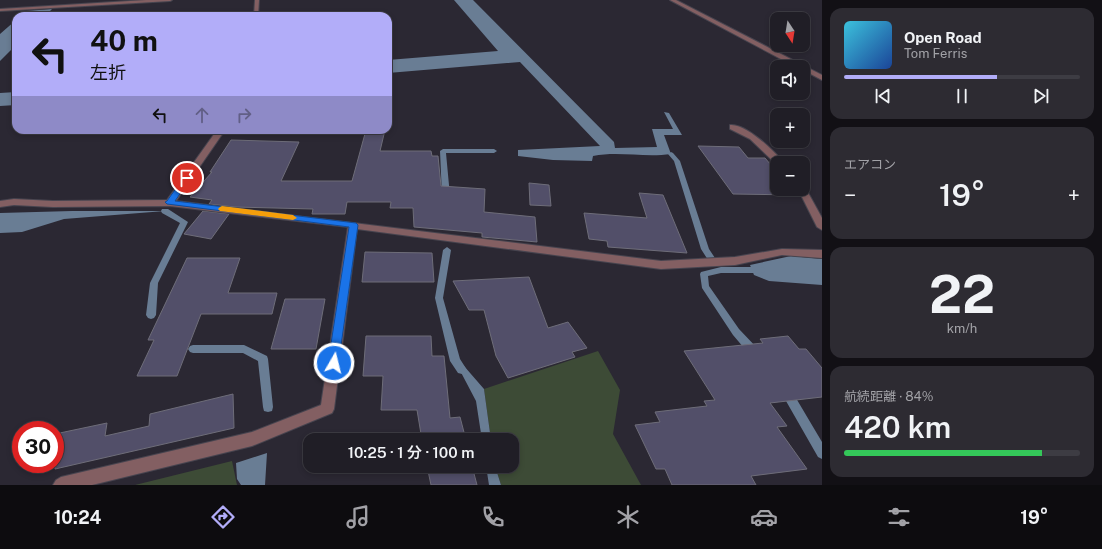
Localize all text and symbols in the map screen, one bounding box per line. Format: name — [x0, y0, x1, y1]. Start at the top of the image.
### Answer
north arrow — [770, 12, 810, 52]
map controls — [770, 12, 810, 196]
text: 40 m — [90, 24, 158, 57]
icon: left — [24, 28, 76, 80]
text: Open Road — [904, 29, 982, 46]
text: Tom Ferris — [904, 46, 967, 61]
button: sound — [770, 60, 810, 100]
text: 左折 — [90, 62, 126, 83]
icon: previous — [872, 85, 894, 107]
icon: pause — [951, 85, 973, 107]
icon: next — [1030, 85, 1052, 107]
icon: left — [149, 104, 171, 126]
icon: ahead — [191, 104, 213, 126]
icon: right — [233, 104, 255, 126]
button: + — [770, 108, 810, 148]
button: − — [770, 156, 810, 196]
text: エアコン — [844, 157, 896, 172]
pin — [170, 161, 204, 195]
icon: arrive — [176, 167, 198, 189]
text: 19° — [939, 177, 985, 213]
text: − — [844, 182, 856, 208]
text: + — [1068, 182, 1080, 208]
text: 22 — [929, 264, 995, 325]
text: km/h — [947, 321, 977, 336]
position arrow — [313, 342, 355, 384]
text: 航続距離 · 84% — [844, 389, 934, 404]
text: 420 km — [844, 409, 951, 445]
speed limit sign: 30 — [12, 421, 64, 473]
text: 10:25 · 1 分 · 100 m — [348, 444, 474, 461]
icon: directions — [209, 503, 237, 531]
icon: music — [344, 503, 372, 531]
icon: phone — [479, 503, 507, 531]
icon: climate — [614, 503, 642, 531]
icon: car — [750, 503, 778, 531]
icon: filters — [885, 503, 913, 531]
text: 10:24 — [54, 507, 101, 528]
text: 19° — [1020, 507, 1048, 528]

